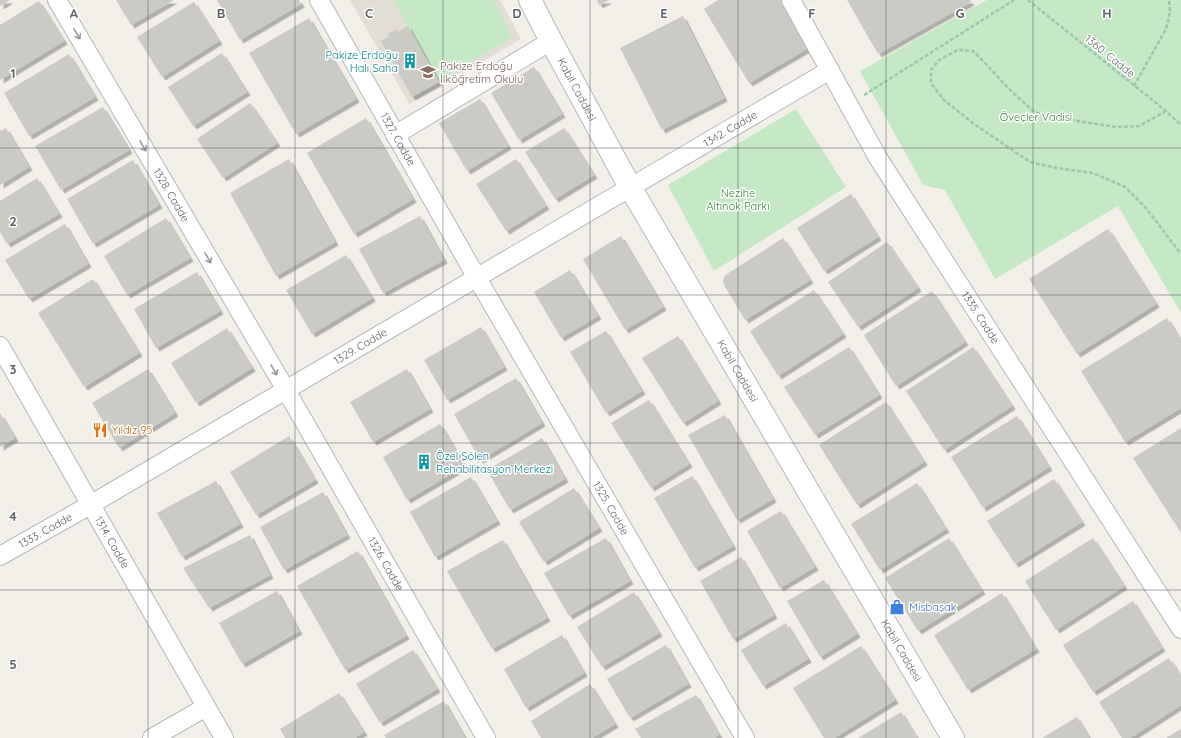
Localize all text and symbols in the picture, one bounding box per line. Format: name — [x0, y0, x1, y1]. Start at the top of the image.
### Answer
text: A — [70, 5, 79, 21]
text: B — [217, 5, 225, 21]
text: C — [365, 5, 373, 21]
text: D — [512, 5, 522, 21]
text: E — [660, 5, 668, 21]
text: F — [808, 5, 816, 21]
text: G — [955, 5, 965, 21]
text: H — [1102, 5, 1112, 21]
one-way arrow — [73, 28, 81, 39]
street label: 1360. Cadde — [1082, 31, 1138, 81]
place label: Pakize Erdoğu Halı Saha — [326, 48, 398, 75]
building icon: Pakize Erdoğu Halı Saha — [401, 52, 419, 70]
street label: Kabil Caddesi — [554, 55, 600, 123]
place label: Pakize Erdoğu İlköğretim Okulu — [440, 59, 523, 86]
school or university icon: Pakize Erdoğu İlköğretim Okulu — [419, 63, 437, 81]
text: 1 — [10, 65, 16, 81]
street label: 1342. Cadde — [701, 107, 760, 150]
street label: 1327. Cadde — [377, 110, 419, 168]
park label: Öveçler Vadisi — [1000, 110, 1072, 124]
one-way arrow — [139, 140, 147, 152]
street label: 1328. Cadde — [150, 165, 193, 224]
park label: Nezihe Altınok Parkı — [706, 186, 770, 213]
text: 2 — [9, 213, 17, 229]
one-way arrow — [205, 252, 213, 264]
street label: 1335. Cadde — [959, 289, 1003, 346]
street label: 1329. Cadde — [331, 325, 390, 367]
street label: Kabil Caddesi — [714, 337, 761, 404]
text: 3 — [10, 361, 17, 377]
one-way arrow — [271, 364, 279, 376]
restaurant icon: Yıldız 95 — [91, 421, 109, 439]
place label: Yıldız 95 — [112, 423, 152, 437]
place label: Özel Şölen Rehabilitasyon Merkezi — [436, 449, 553, 476]
building icon: Özel Şölen Rehabilitasyon Merkezi — [415, 453, 433, 471]
street label: 1325. Cadde — [590, 479, 632, 538]
text: 4 — [9, 508, 17, 524]
street label: 1333. Cadde — [16, 510, 75, 551]
street label: 1314. Cadde — [92, 514, 133, 571]
street label: 1326. Cadde — [365, 534, 407, 594]
shop icon: Misbaşak — [888, 598, 906, 616]
place label: Misbaşak — [909, 600, 957, 614]
street label: Kabil Caddesi — [878, 617, 925, 684]
text: 5 — [9, 656, 17, 672]

